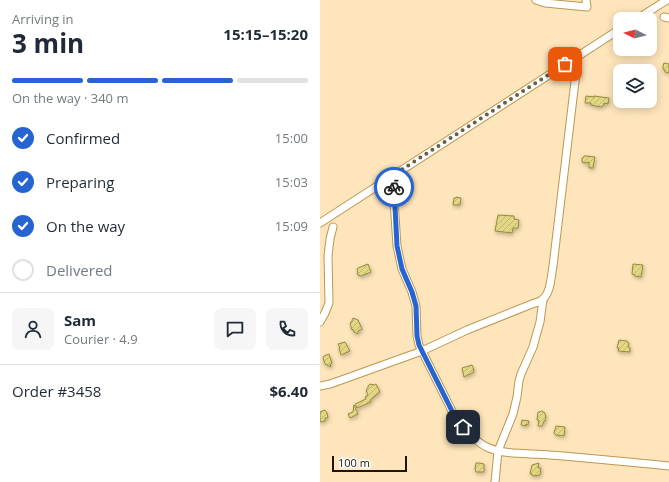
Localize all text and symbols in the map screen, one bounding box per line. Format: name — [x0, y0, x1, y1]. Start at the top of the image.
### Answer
text: Arriving in — [12, 10, 74, 28]
north arrow — [613, 12, 657, 56]
map controls — [613, 12, 657, 108]
text: 15:15–15:20 — [223, 24, 308, 44]
text: 3 min — [12, 25, 84, 61]
pin — [548, 47, 582, 81]
icon: bag — [554, 53, 576, 75]
button: layers — [613, 64, 657, 108]
text: On the way · 340 m — [12, 89, 128, 107]
icon: check — [12, 127, 34, 149]
text: Confirmed — [46, 128, 120, 148]
text: 15:00 — [275, 129, 308, 147]
courier — [374, 167, 414, 207]
icon: check — [12, 171, 34, 193]
text: Preparing — [46, 172, 114, 192]
text: 15:03 — [275, 173, 308, 191]
icon: bike — [383, 176, 405, 198]
icon: check — [12, 215, 34, 237]
text: On the way — [46, 216, 125, 236]
text: 15:09 — [275, 217, 308, 235]
text: Delivered — [46, 260, 113, 280]
button: person — [12, 308, 54, 350]
button: chat — [214, 308, 256, 350]
button: phone — [266, 308, 308, 350]
text: Sam — [64, 310, 96, 330]
text: Courier · 4.9 — [64, 330, 138, 348]
text: Order #3458 — [12, 381, 101, 401]
text: $6.40 — [269, 381, 308, 401]
pin — [446, 410, 480, 444]
icon: home — [452, 416, 474, 438]
scale bar — [332, 454, 407, 473]
text: 100 m — [338, 455, 370, 470]

